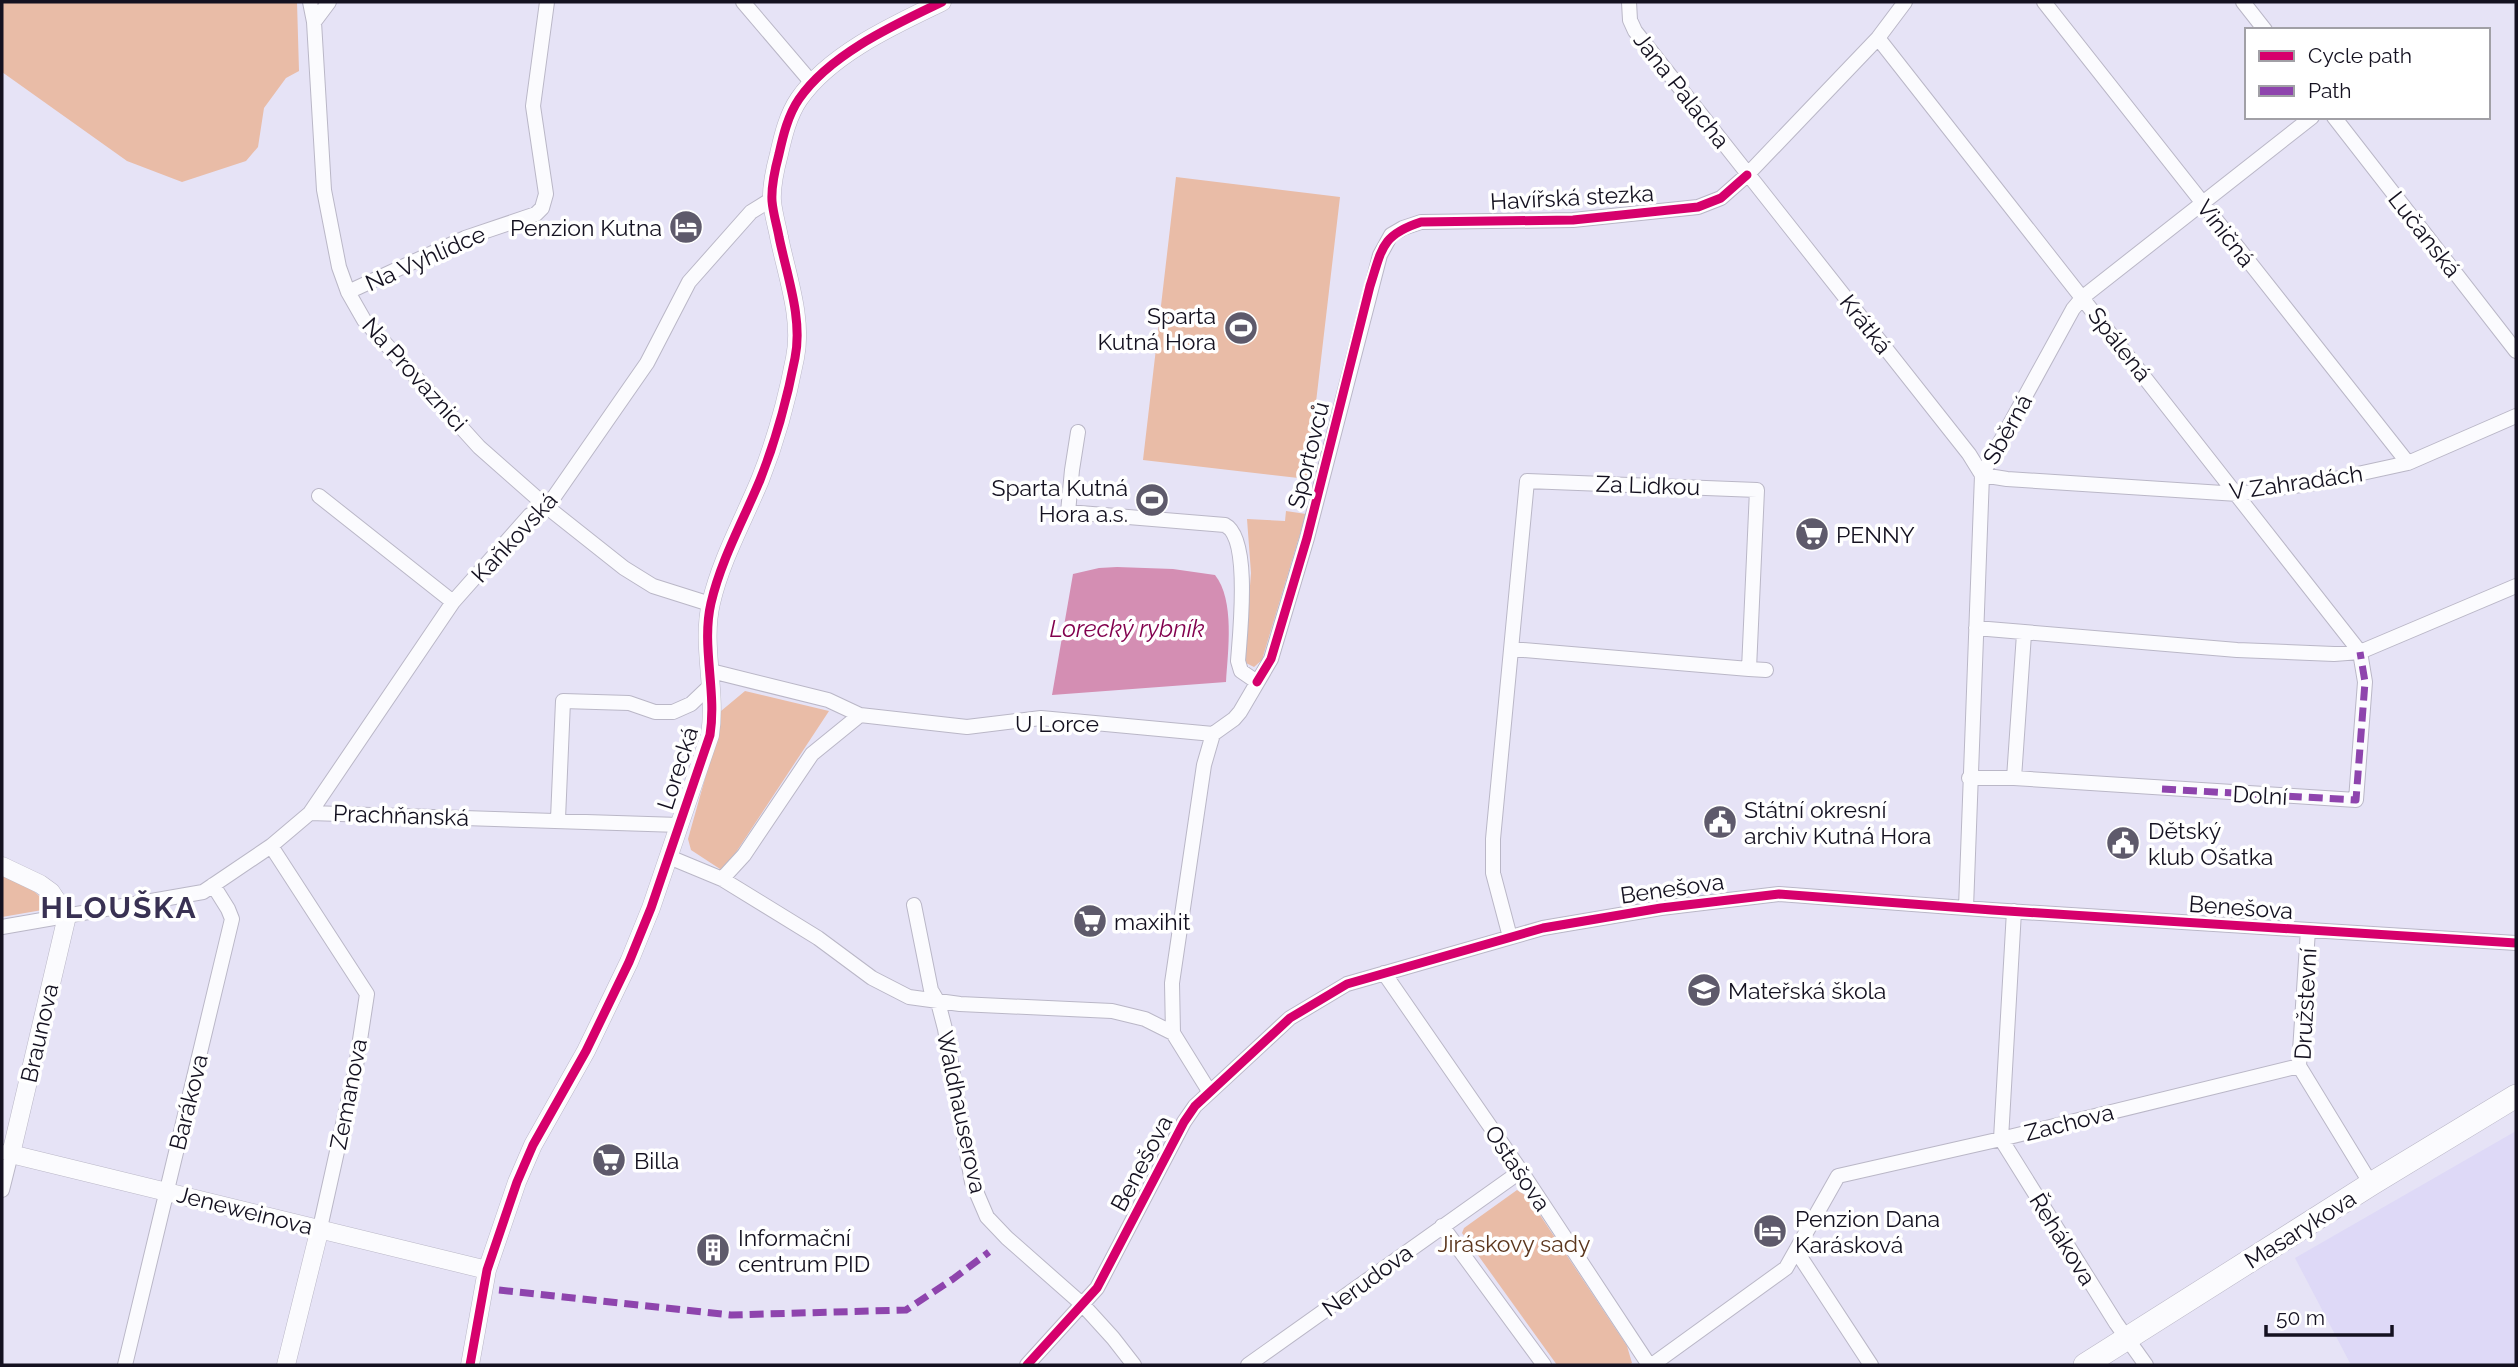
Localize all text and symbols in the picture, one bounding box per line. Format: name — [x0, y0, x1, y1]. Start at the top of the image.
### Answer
street label: Jana Palacha — [1628, 27, 1736, 153]
legend — [2245, 28, 2490, 119]
text: Cycle path — [2308, 43, 2412, 68]
text: Path — [2308, 78, 2352, 103]
street label: Havířská stezka — [1489, 179, 1655, 215]
street label: Lučanská — [2383, 186, 2467, 282]
street label: Viničná — [2191, 194, 2261, 272]
hotel icon: Penzion Kutna — [667, 208, 705, 246]
place label: Penzion Kutna — [510, 214, 662, 241]
street label: Na Vyhlídce — [361, 220, 489, 296]
street label: Krátká — [1835, 289, 1897, 359]
place label: Sparta Kutná Hora — [1097, 302, 1216, 355]
street label: Spálená — [2083, 302, 2157, 386]
sports icon: Sparta Kutná Hora — [1222, 309, 1260, 347]
street label: Na Provaznici — [357, 312, 473, 436]
street label: Sběrná — [1977, 389, 2037, 469]
street label: Sportovců — [1282, 399, 1334, 511]
street label: V Zahradách — [2227, 459, 2365, 505]
street label: Za Lidkou — [1595, 470, 1701, 500]
place label: Sparta Kutná Hora a.s. — [991, 474, 1128, 527]
sports icon: Sparta Kutná Hora a.s. — [1133, 481, 1171, 519]
street label: Kaňkovská — [465, 486, 563, 588]
supermarket icon: PENNY — [1793, 515, 1831, 553]
place label: PENNY — [1836, 521, 1915, 548]
water label: Lorecký rybník — [1049, 614, 1205, 643]
street label: U Lorce — [1015, 710, 1099, 737]
street label: Lorecká — [651, 723, 703, 813]
street label: Dolní — [2232, 780, 2289, 810]
place label: Státní okresní archiv Kutná Hora — [1744, 796, 1931, 849]
street label: Prachňanská — [333, 799, 469, 831]
public building icon: Státní okresní archiv Kutná Hora — [1701, 803, 1739, 841]
place label: Dětský klub Ošatka — [2148, 817, 2273, 870]
public building icon: Dětský klub Ošatka — [2104, 824, 2142, 862]
street label: Benešova — [1618, 867, 1726, 909]
district label: HLOUŠKA — [40, 890, 198, 925]
street label: Benešova — [2188, 890, 2294, 924]
supermarket icon: maxihit — [1071, 902, 1109, 940]
place label: maxihit — [1114, 908, 1191, 935]
street label: Družstevní — [2289, 946, 2321, 1061]
school or university icon: Mateřská škola — [1685, 971, 1723, 1009]
place label: Mateřská škola — [1728, 977, 1886, 1004]
street label: Braunova — [15, 981, 63, 1085]
street label: Waldhauserova — [932, 1028, 992, 1196]
street label: Zemanova — [324, 1036, 372, 1152]
street label: Barákova — [163, 1051, 213, 1153]
street label: Zachova — [2022, 1098, 2116, 1146]
street label: Benešova — [1105, 1110, 1177, 1216]
street label: Ostašova — [1480, 1120, 1556, 1216]
supermarket icon: Billa — [590, 1141, 628, 1179]
place label: Billa — [634, 1147, 679, 1174]
street label: Jeneweinova — [174, 1180, 316, 1240]
street label: Masarykova — [2239, 1184, 2361, 1274]
street label: Řehákova — [2024, 1188, 2102, 1290]
place label: Penzion Dana Karásková — [1795, 1205, 1940, 1258]
hotel icon: Penzion Dana Karásková — [1751, 1212, 1789, 1250]
place label: Informační centrum PID — [738, 1224, 870, 1277]
park label: Jiráskovy sady — [1438, 1230, 1590, 1257]
building icon: Informační centrum PID — [694, 1231, 732, 1269]
street label: Nerudova — [1317, 1238, 1417, 1322]
scale bar — [2266, 1294, 2392, 1338]
text: 50 m — [2276, 1305, 2325, 1330]

